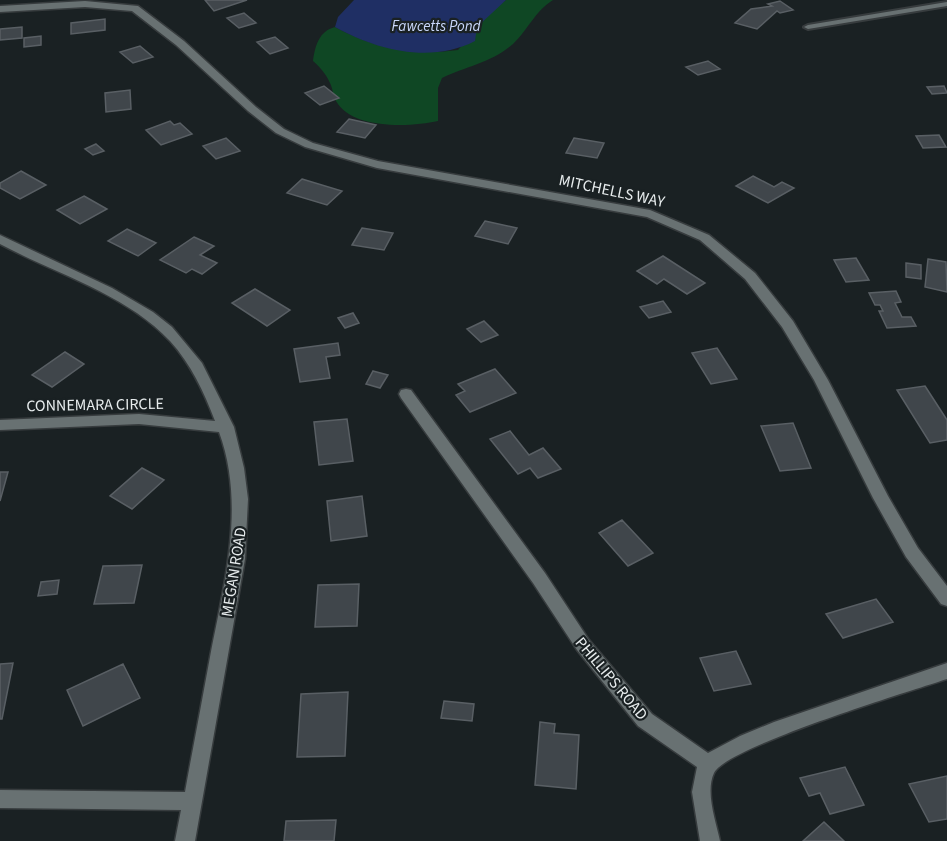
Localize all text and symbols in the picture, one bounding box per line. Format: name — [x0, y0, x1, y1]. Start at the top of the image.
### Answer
water label: Fawcetts Pond — [391, 16, 482, 37]
street label: MITCHELLS WAY — [557, 169, 667, 213]
street label: CONNEMARA CIRCLE — [26, 393, 164, 417]
street label: MEGAN ROAD — [216, 526, 252, 618]
street label: PHILLIPS ROAD — [570, 632, 653, 725]

